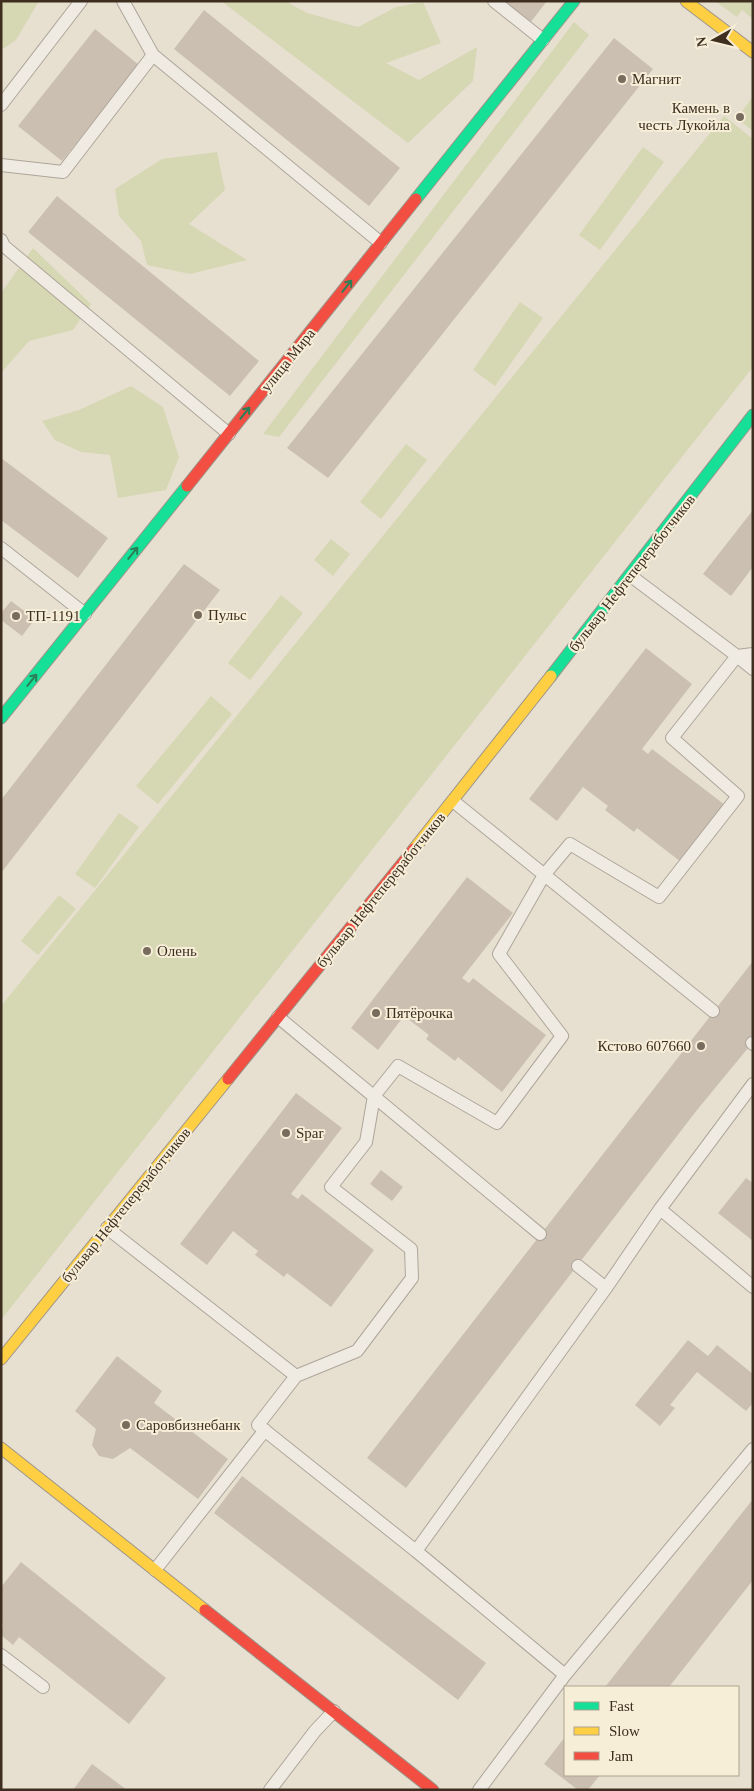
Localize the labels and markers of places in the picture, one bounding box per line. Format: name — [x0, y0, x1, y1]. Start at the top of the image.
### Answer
place label: Магнит — [632, 71, 681, 87]
marker: Магнит — [616, 73, 628, 85]
place label: Камень в честь Лукойла — [638, 100, 730, 133]
marker: Камень в честь Лукойла — [734, 111, 746, 123]
place label: Пульс — [208, 607, 247, 623]
place label: ТП-1191 — [26, 608, 80, 624]
marker: Пульс — [192, 609, 204, 621]
marker: ТП-1191 — [10, 610, 22, 622]
place label: Олень — [157, 943, 197, 959]
marker: Олень — [141, 945, 153, 957]
place label: Пятёрочка — [386, 1005, 453, 1021]
marker: Пятёрочка — [370, 1007, 382, 1019]
place label: Кстово 607660 — [598, 1038, 691, 1054]
marker: Кстово 607660 — [695, 1040, 707, 1052]
place label: Spar — [296, 1125, 324, 1141]
marker: Spar — [280, 1127, 292, 1139]
place label: Саровбизнебанк — [136, 1417, 241, 1433]
marker: Саровбизнебанк — [120, 1419, 132, 1431]

